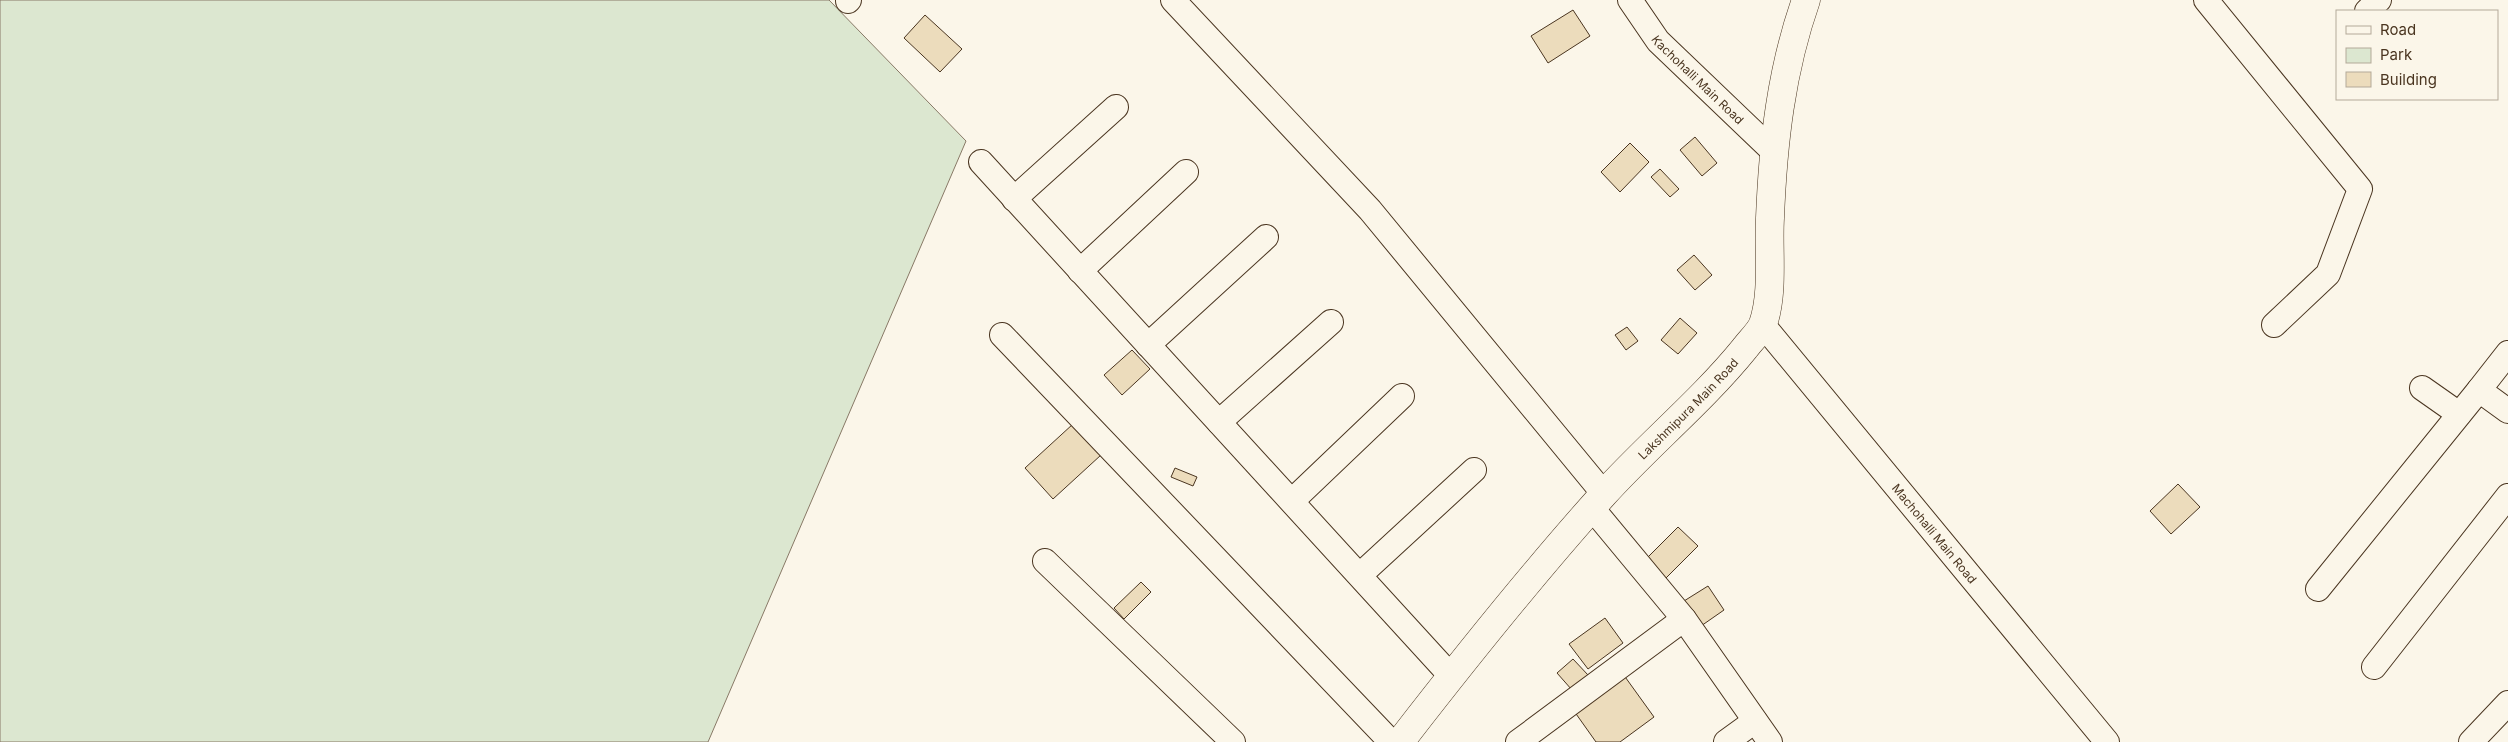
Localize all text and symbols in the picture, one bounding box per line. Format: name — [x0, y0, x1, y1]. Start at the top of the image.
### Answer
legend — [2336, 10, 2498, 100]
text: Road — [2380, 20, 2416, 39]
street label: Kachohalli Main Road — [1649, 32, 1747, 127]
text: Park — [2380, 45, 2413, 64]
text: Building — [2380, 70, 2437, 89]
street label: Lakshmipura Main Road — [1635, 355, 1741, 462]
street label: Machohalli Main Road — [1889, 480, 1980, 586]

